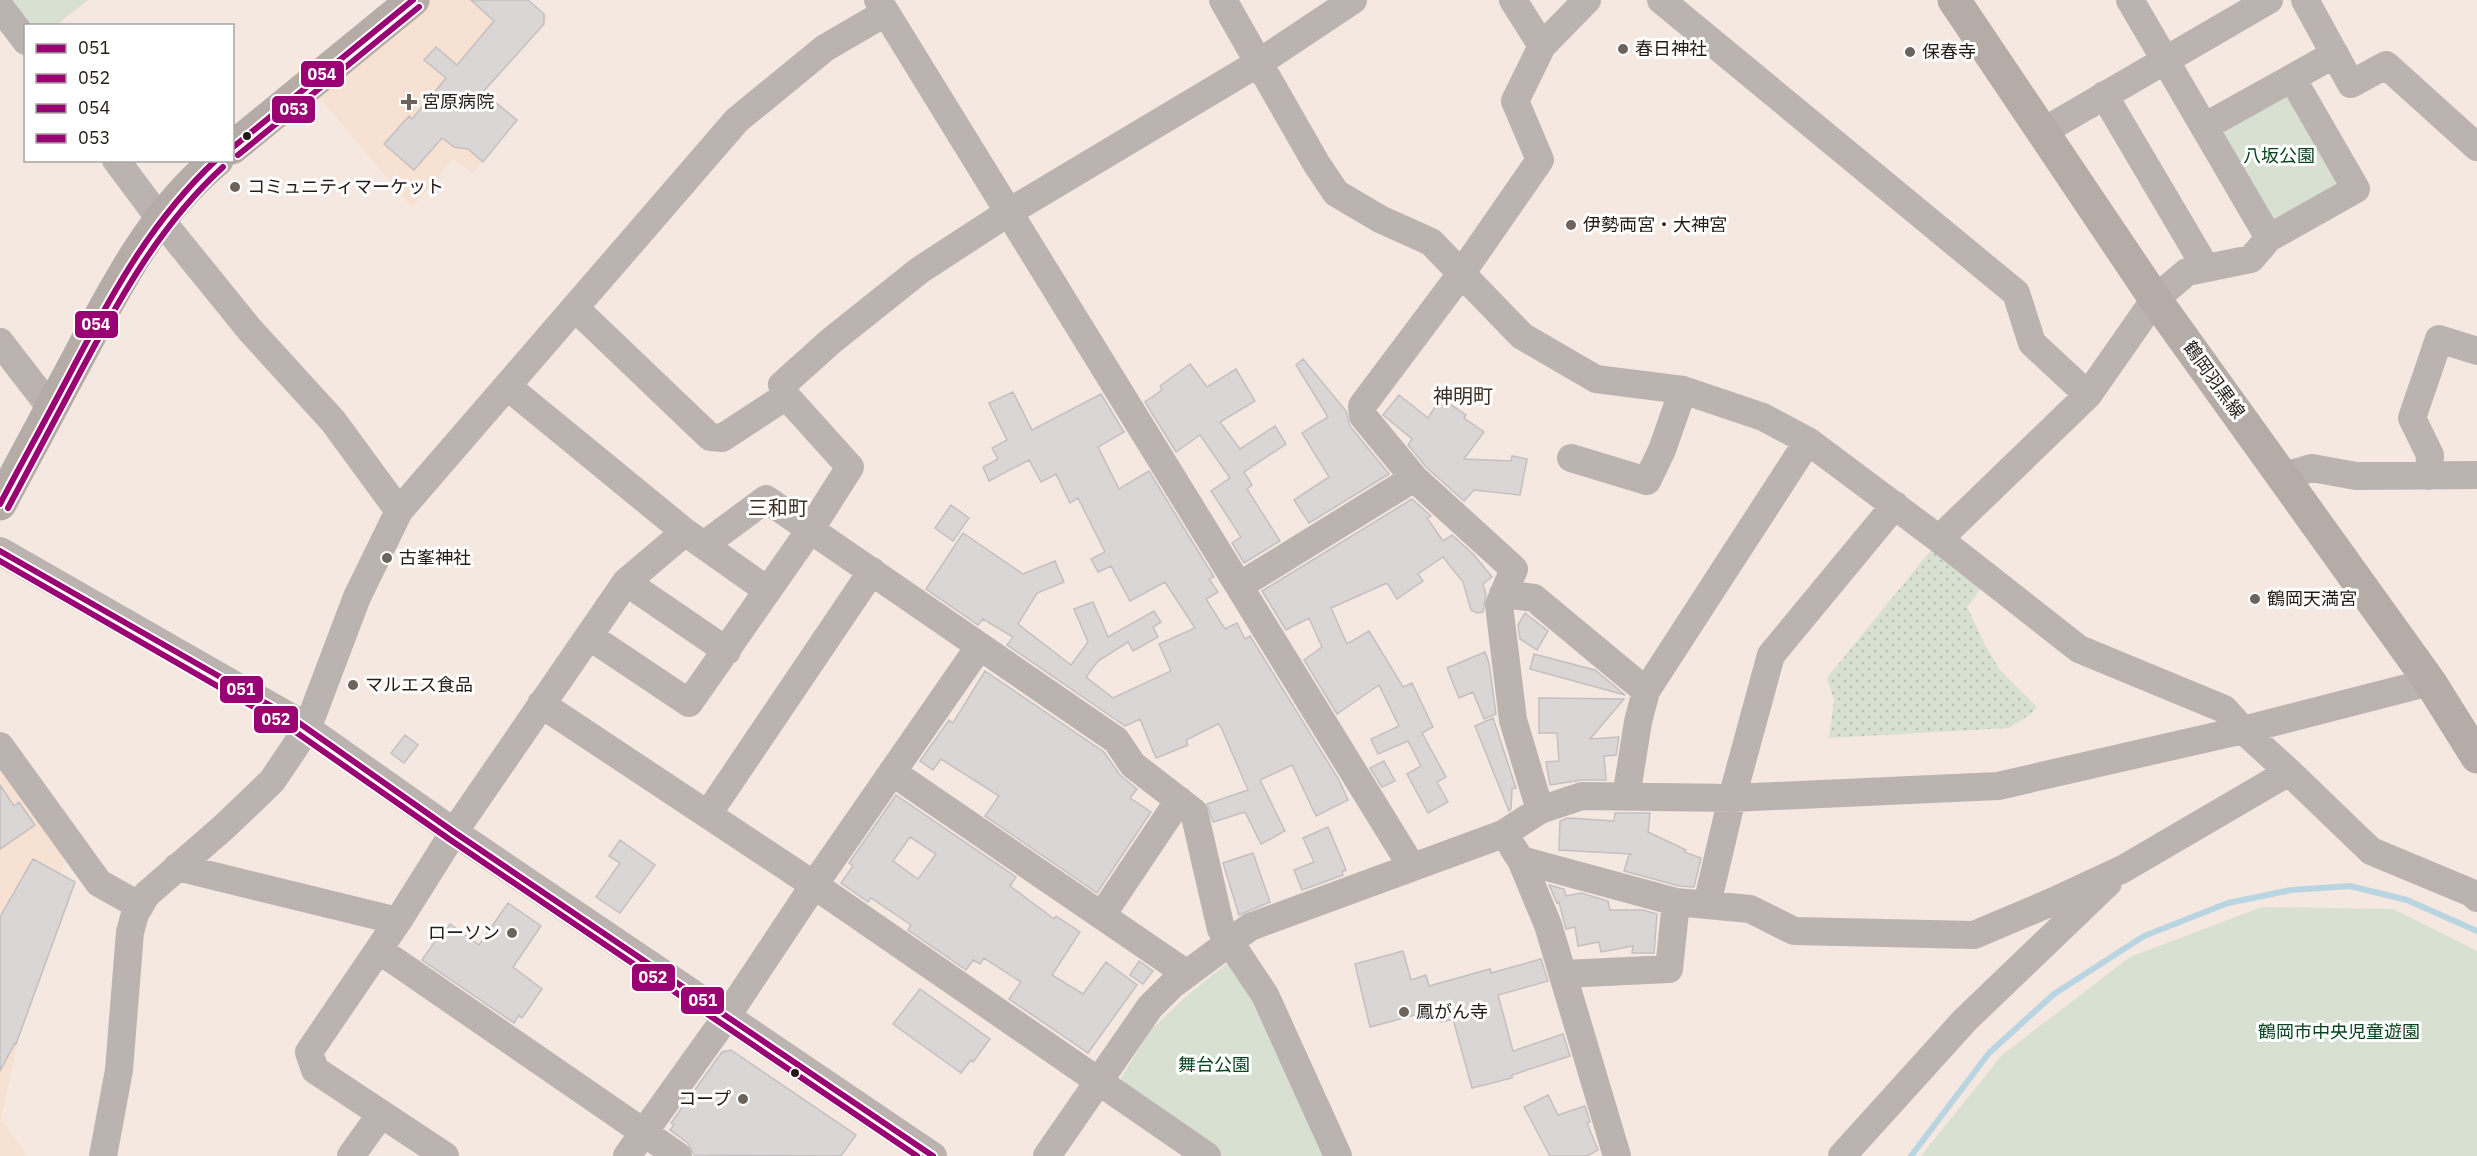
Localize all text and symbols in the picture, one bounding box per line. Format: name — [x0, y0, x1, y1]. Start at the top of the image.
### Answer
legend — [24, 24, 234, 162]
text: 051 — [78, 36, 110, 59]
place label: 春日神社 — [1635, 37, 1707, 60]
place label: 保春寺 — [1922, 40, 1976, 63]
marker: 春日神社 — [1616, 42, 1630, 56]
marker: 保春寺 — [1903, 45, 1917, 59]
line badge: 054 — [300, 60, 345, 88]
text: 054 — [308, 64, 337, 84]
text: 052 — [78, 66, 110, 89]
place label: 宮原病院 — [422, 90, 494, 113]
marker: 宮原病院 — [400, 93, 418, 111]
line badge: 053 — [271, 95, 316, 124]
text: 054 — [78, 96, 111, 119]
text: 053 — [280, 99, 308, 119]
text: 053 — [78, 126, 110, 149]
unlabelled marker — [241, 130, 253, 142]
park label: 八坂公園 — [2243, 144, 2315, 167]
place label: コミュニティマーケット — [247, 175, 444, 198]
marker: コミュニティマーケット — [228, 180, 242, 194]
place label: 伊勢両宮・大神宮 — [1583, 213, 1727, 236]
marker: 伊勢両宮・大神宮 — [1564, 218, 1578, 232]
line badge: 054 — [74, 310, 119, 339]
text: 054 — [82, 314, 111, 334]
street label: 鶴岡羽黒線 — [2179, 337, 2250, 423]
district label: 神明町 — [1433, 382, 1493, 409]
district label: 三和町 — [748, 494, 808, 521]
place label: 古峯神社 — [399, 546, 471, 569]
marker: 古峯神社 — [380, 551, 394, 565]
place label: 鶴岡天満宮 — [2267, 587, 2357, 610]
marker: 鶴岡天満宮 — [2248, 592, 2262, 606]
place label: マルエス食品 — [365, 673, 473, 696]
line badge: 051 — [219, 675, 264, 704]
marker: マルエス食品 — [346, 678, 360, 692]
text: 051 — [227, 679, 256, 699]
line badge: 052 — [253, 705, 299, 734]
text: 052 — [262, 709, 290, 729]
place label: ローソン — [428, 921, 500, 944]
marker: ローソン — [505, 926, 519, 940]
line badge: 052 — [631, 963, 676, 992]
text: 052 — [639, 967, 667, 987]
line badge: 051 — [680, 986, 725, 1015]
text: 051 — [689, 990, 718, 1010]
place label: 鳳がん寺 — [1416, 1000, 1488, 1023]
marker: 鳳がん寺 — [1397, 1005, 1411, 1019]
park label: 鶴岡市中央児童遊園 — [2258, 1020, 2420, 1043]
park label: 舞台公園 — [1178, 1053, 1250, 1076]
unlabelled marker — [789, 1067, 801, 1079]
place label: コープ — [678, 1087, 731, 1110]
marker: コープ — [736, 1092, 750, 1106]

